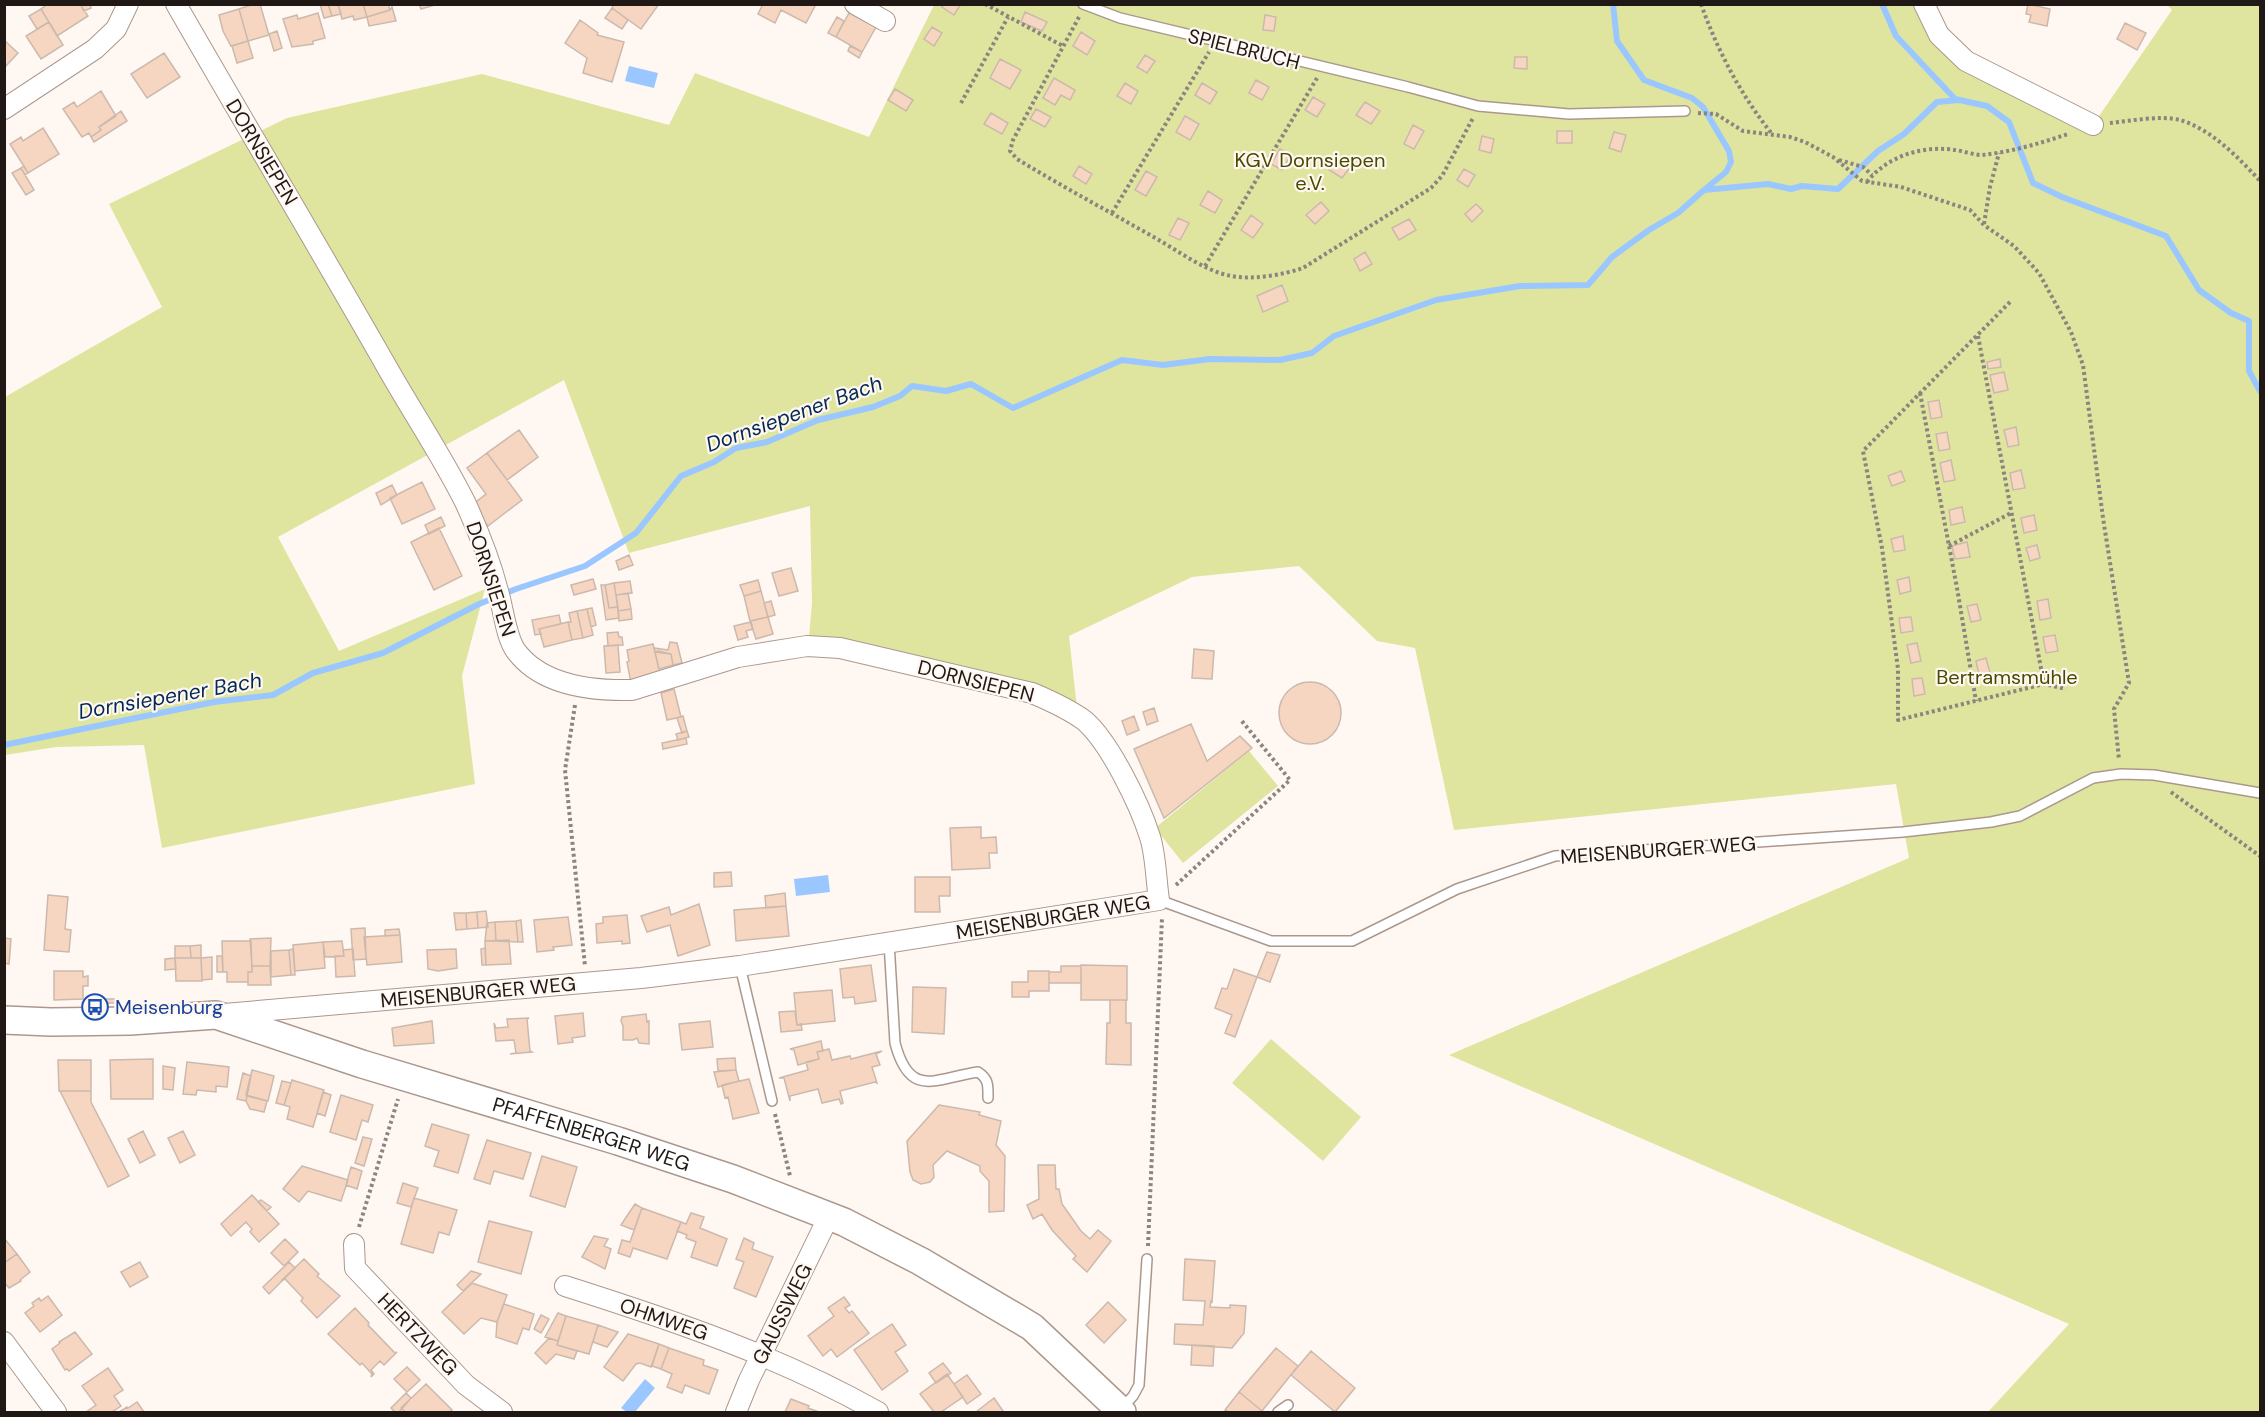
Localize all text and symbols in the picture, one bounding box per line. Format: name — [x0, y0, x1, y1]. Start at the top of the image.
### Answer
street label: SPIELBRUCH — [1185, 23, 1303, 75]
street label: DORNSIEPEN — [220, 94, 304, 210]
park label: KGV Dornsiepen e.V. — [1235, 147, 1385, 196]
water label: Dornsiepener Bach — [702, 369, 886, 459]
street label: DORNSIEPEN — [460, 518, 522, 640]
street label: DORNSIEPEN — [915, 654, 1037, 708]
park label: Bertramsmühle — [1936, 664, 2078, 690]
water label: Dornsiepener Bach — [76, 666, 264, 726]
street label: MEISENBURGER WEG — [1559, 830, 1757, 870]
street label: MEISENBURGER WEG — [954, 889, 1152, 945]
street label: MEISENBURGER WEG — [379, 971, 577, 1013]
bus stop icon: Meisenburg — [80, 992, 110, 1022]
place label: Meisenburg — [115, 994, 223, 1020]
street label: PFAFFENBERGER WEG — [489, 1091, 693, 1177]
street label: GAUSSWEG — [746, 1259, 818, 1369]
street label: HERTZWEG — [372, 1287, 464, 1381]
street label: OHMWEG — [616, 1292, 712, 1346]

